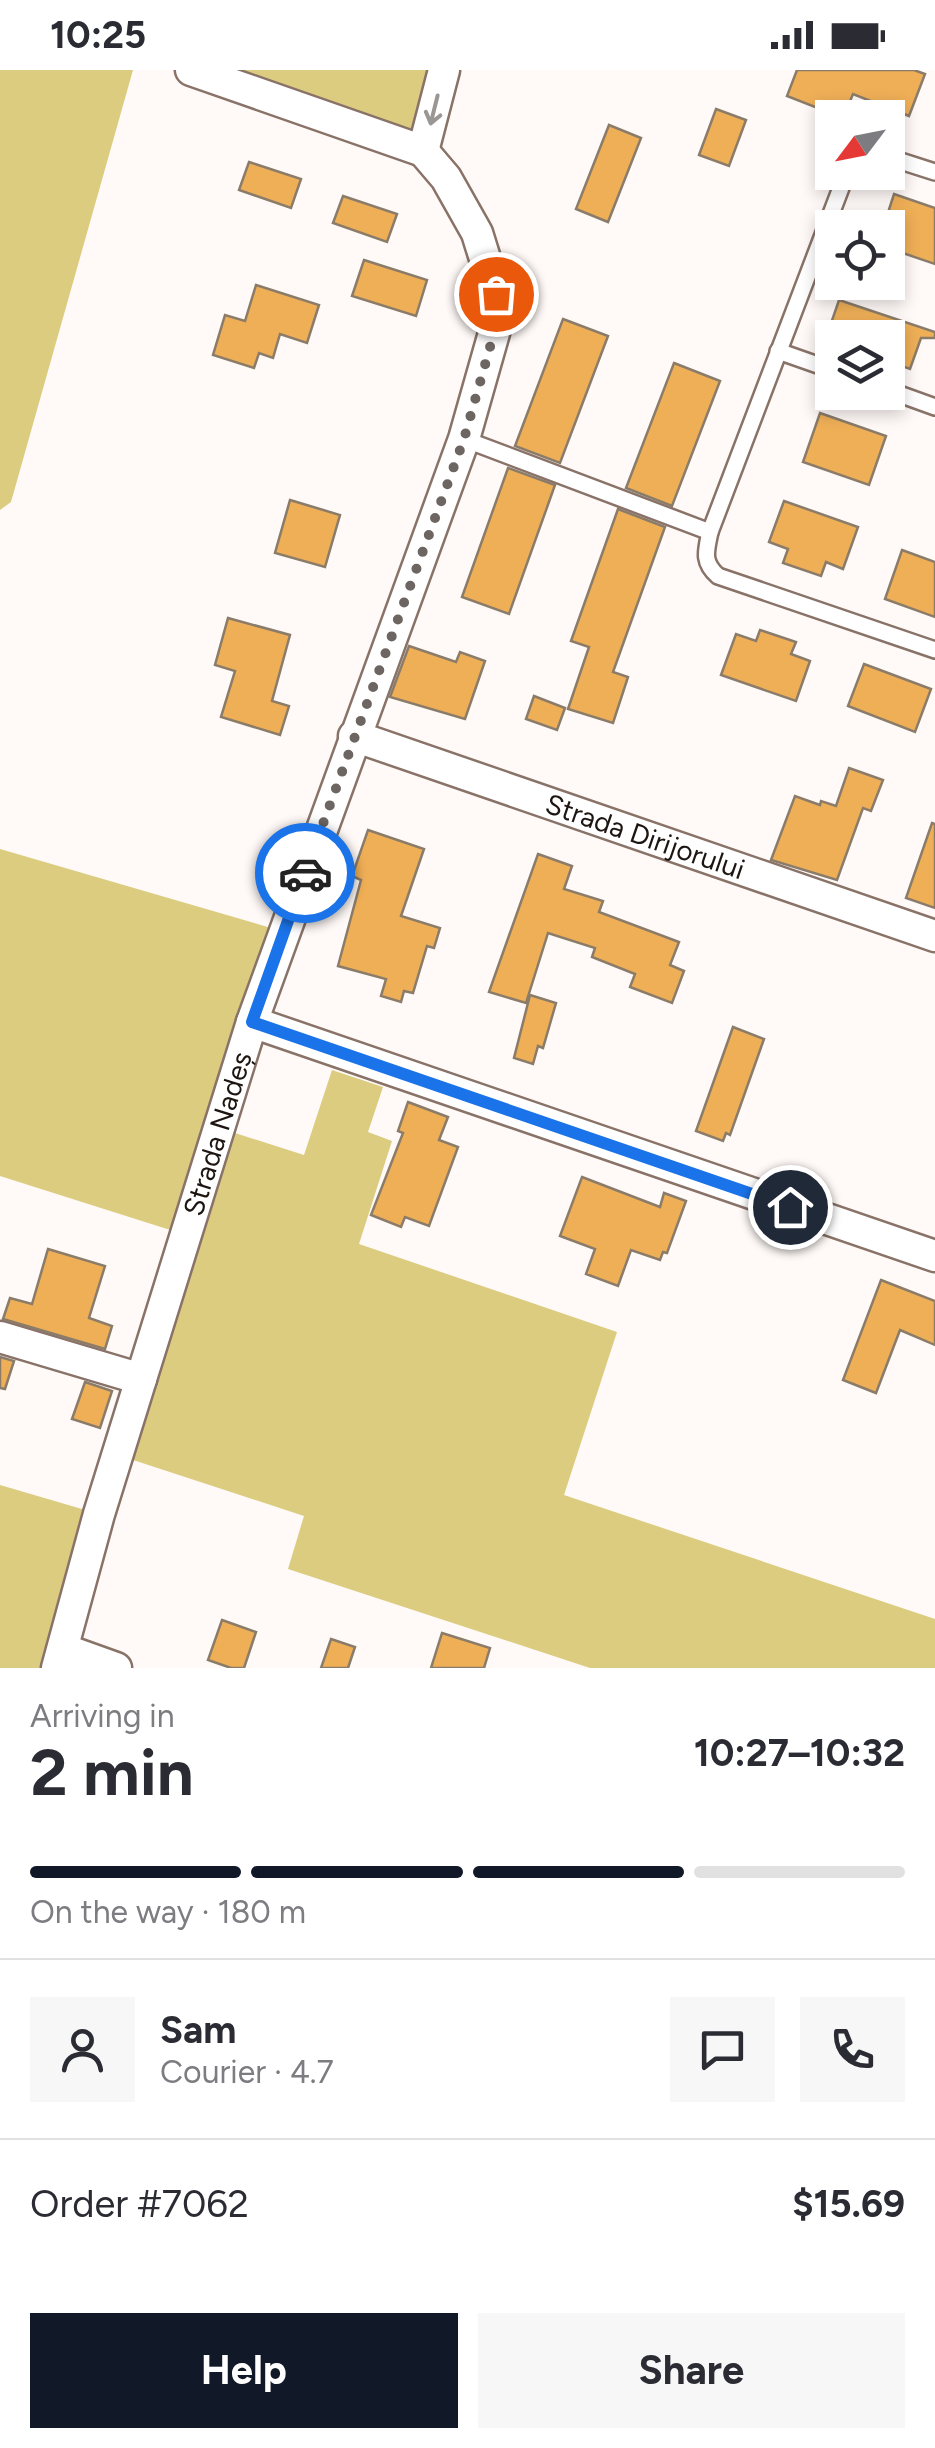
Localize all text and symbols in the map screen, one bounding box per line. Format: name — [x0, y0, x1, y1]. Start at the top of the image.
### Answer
text: 10:25 — [50, 12, 146, 58]
one-way arrow — [423, 94, 442, 125]
north arrow — [815, 100, 905, 190]
map controls — [815, 100, 905, 410]
button: locate — [815, 210, 905, 300]
pin — [454, 252, 539, 337]
icon: bag — [469, 267, 524, 322]
button: layers — [815, 320, 905, 410]
street label: Strada Dirijorului — [541, 786, 749, 886]
courier — [255, 823, 355, 923]
icon: car — [278, 846, 333, 901]
street label: Strada Nadeș — [176, 1047, 259, 1220]
pin — [748, 1165, 833, 1250]
icon: home — [763, 1180, 818, 1235]
text: Arriving in — [30, 1697, 175, 1735]
text: 10:27–10:32 — [694, 1730, 905, 1776]
text: 2 min — [30, 1733, 194, 1811]
text: On the way · 180 m — [30, 1893, 306, 1931]
button: person — [30, 1997, 135, 2102]
button: chat — [670, 1997, 775, 2102]
button: phone — [800, 1997, 905, 2102]
text: Sam — [160, 2007, 236, 2053]
text: Courier · 4.7 — [160, 2053, 334, 2091]
text: Order #7062 — [30, 2181, 249, 2227]
text: $15.69 — [792, 2181, 905, 2227]
button: Help — [30, 2313, 458, 2428]
button: Share — [478, 2313, 905, 2428]

